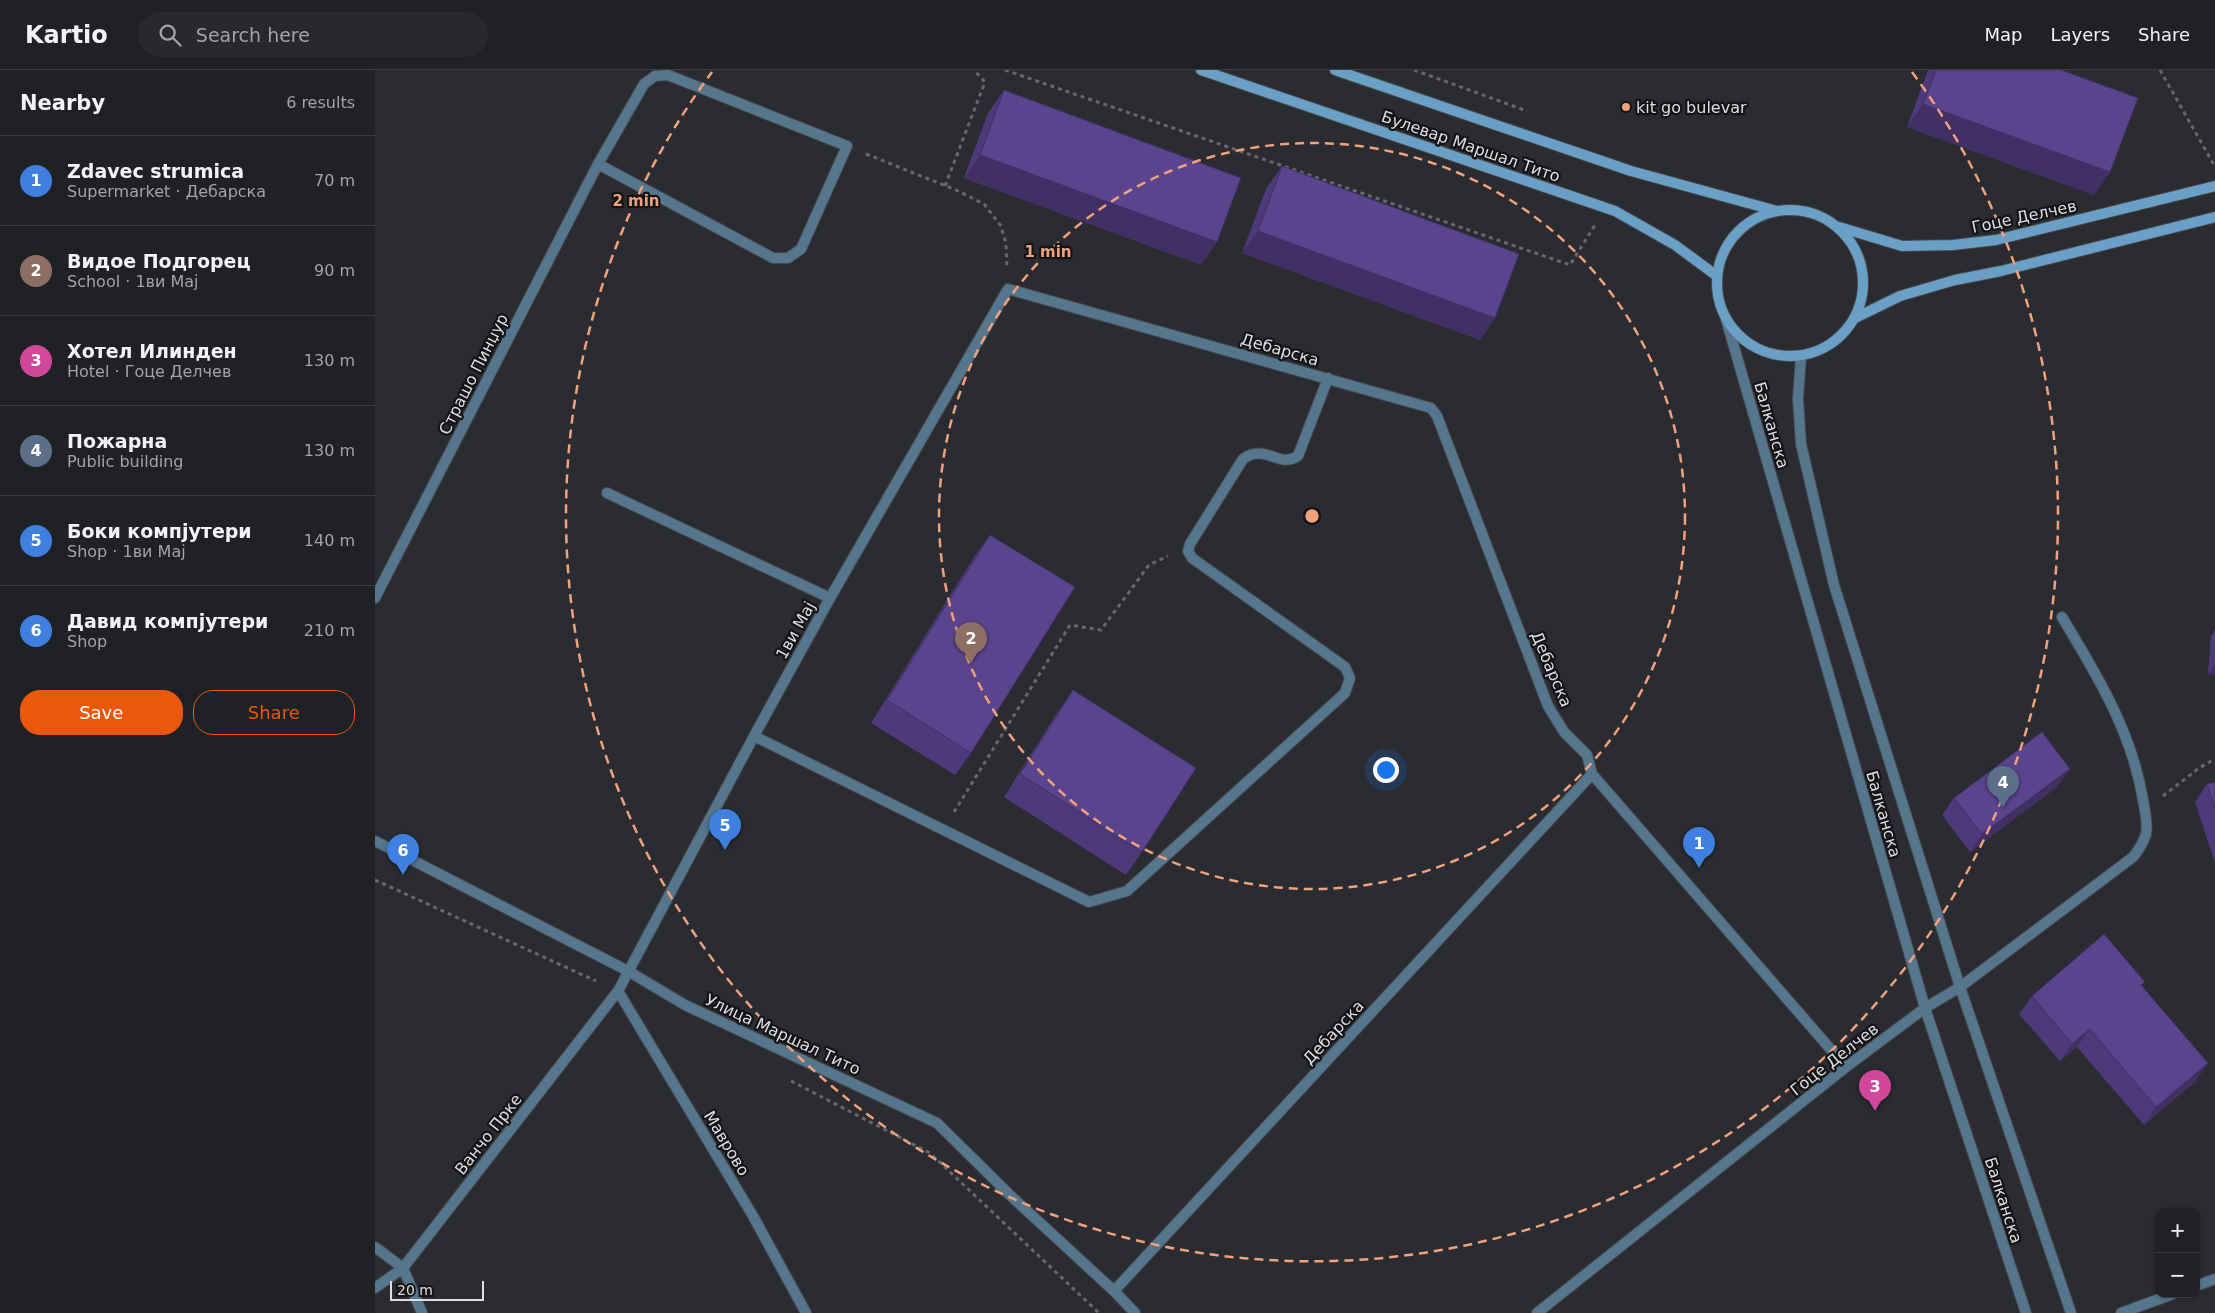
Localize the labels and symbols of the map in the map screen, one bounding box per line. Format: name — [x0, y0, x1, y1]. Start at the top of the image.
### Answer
place label: kit go bulevar — [1636, 98, 1747, 117]
marker: kit go bulevar — [1620, 101, 1632, 113]
street label: Булевар Маршал Тито — [1379, 107, 1563, 186]
text: 2 min — [612, 192, 660, 210]
street label: Гоце Делчев — [1970, 196, 2078, 237]
text: 1 min — [1024, 243, 1072, 261]
street label: Страшо Пинџур — [435, 311, 512, 438]
street label: Дебарска — [1239, 329, 1321, 370]
street label: Балканска — [1750, 380, 1793, 471]
centre of rings — [1303, 507, 1321, 525]
street label: 1ви Мај — [772, 598, 819, 662]
pin: 2 — [955, 622, 987, 663]
street label: Дебарска — [1527, 628, 1576, 710]
your location — [1373, 757, 1399, 783]
pin: 4 — [1987, 766, 2019, 807]
street label: Балканска — [1862, 769, 1905, 860]
pin: 5 — [709, 809, 741, 850]
pin: 1 — [1683, 827, 1715, 868]
pin: 6 — [387, 834, 419, 875]
street label: Улица Маршал Тито — [702, 990, 863, 1079]
street label: Дебарска — [1299, 996, 1368, 1068]
street label: Гоце Делчев — [1786, 1019, 1882, 1100]
pin: 3 — [1859, 1070, 1891, 1111]
street label: Ванчо Прке — [451, 1090, 526, 1178]
street label: Маврово — [700, 1107, 753, 1179]
street label: Балканска — [1981, 1155, 2026, 1246]
scale bar — [390, 1278, 484, 1301]

